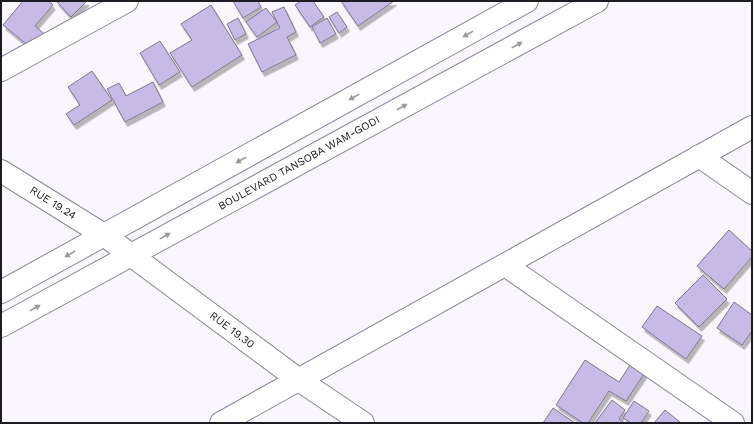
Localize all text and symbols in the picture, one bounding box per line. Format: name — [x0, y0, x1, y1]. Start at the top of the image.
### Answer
one-way arrow — [462, 30, 474, 37]
one-way arrow — [511, 42, 522, 48]
one-way arrow — [349, 93, 360, 100]
one-way arrow — [397, 104, 408, 110]
street label: BOULEVARD TANSOBA WAM-GODI — [216, 113, 382, 213]
one-way arrow — [235, 156, 247, 163]
street label: RUE 19.24 — [27, 184, 79, 223]
one-way arrow — [159, 233, 171, 240]
one-way arrow — [64, 251, 76, 257]
one-way arrow — [29, 304, 41, 311]
street label: RUE 19.30 — [207, 309, 257, 351]

